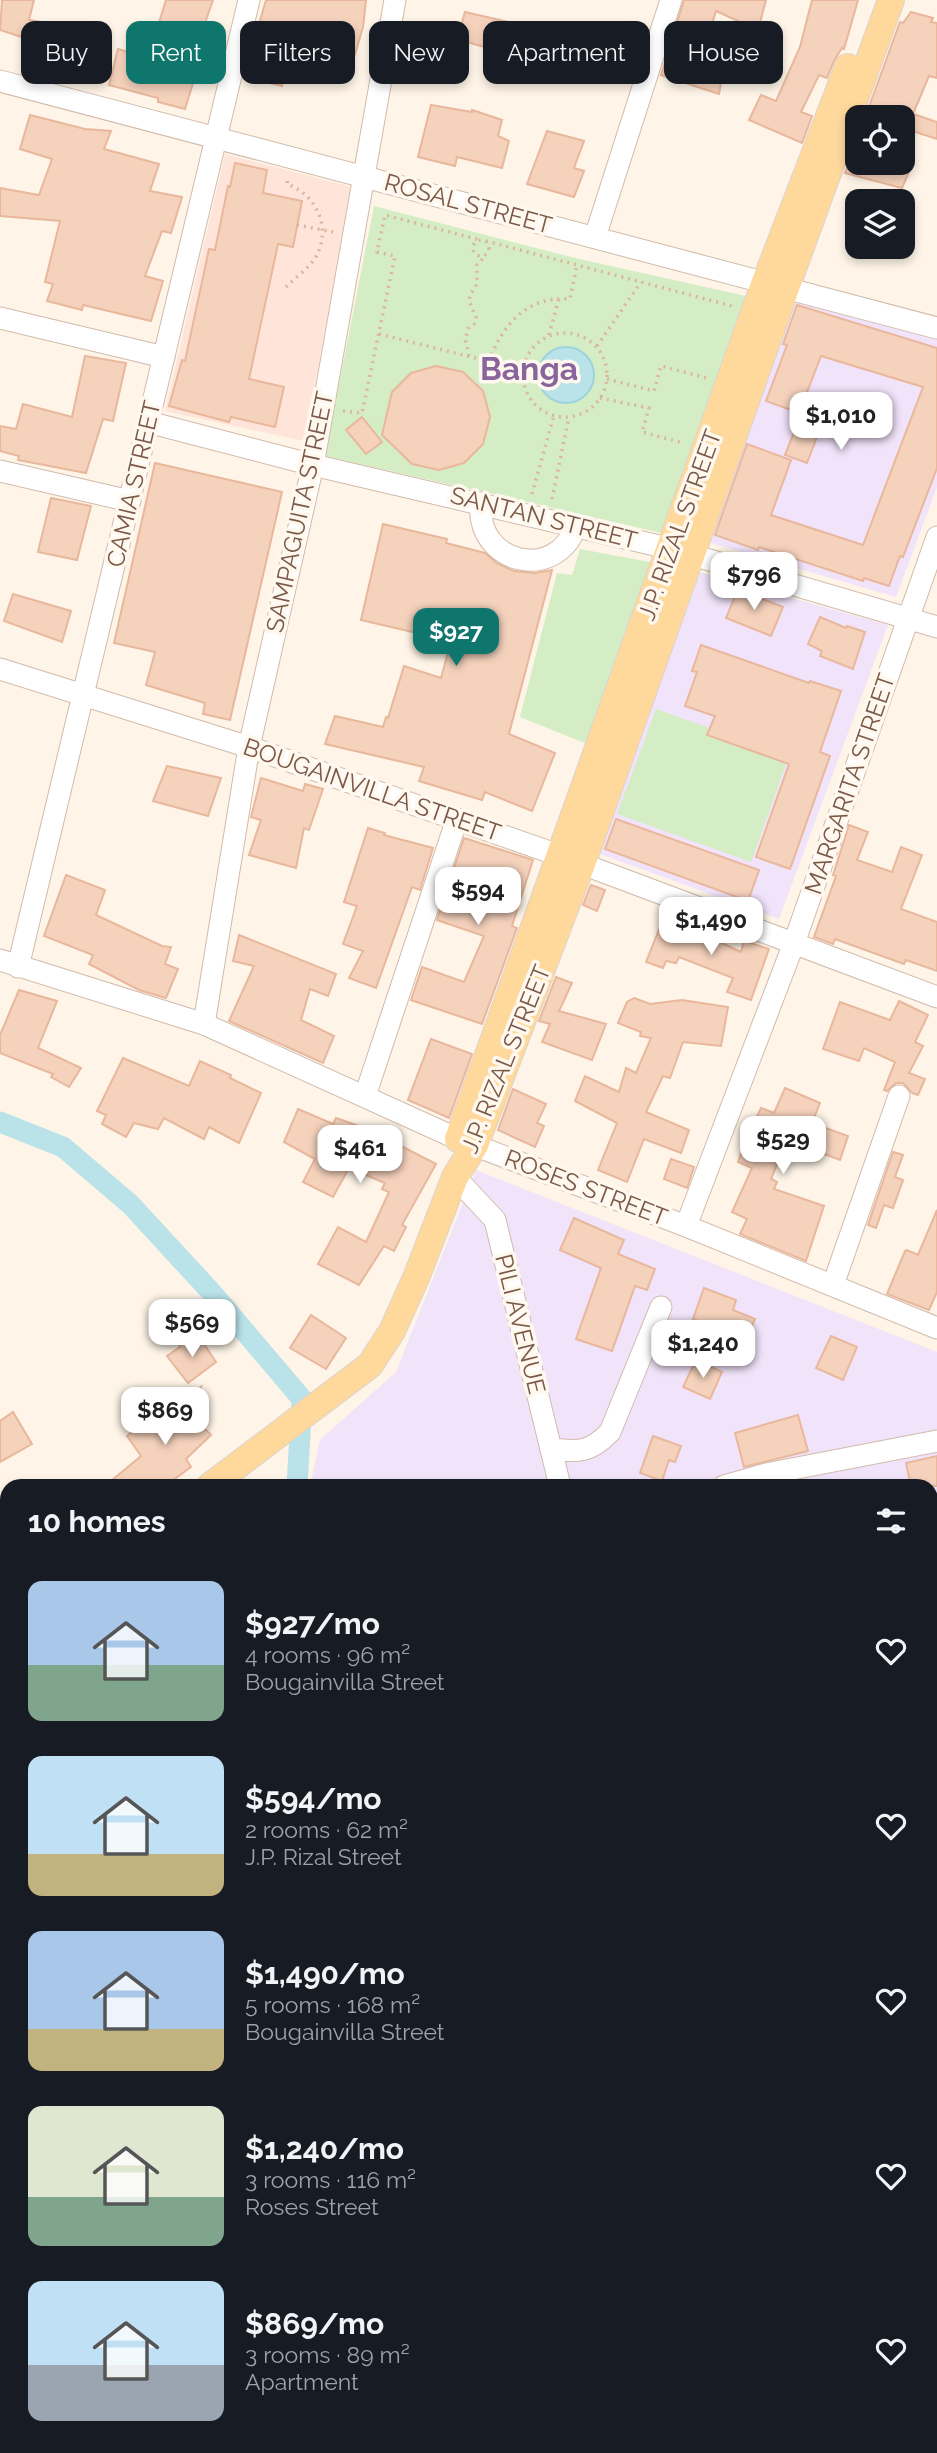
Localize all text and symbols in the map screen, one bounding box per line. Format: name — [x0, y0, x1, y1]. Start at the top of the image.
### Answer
chip: Buy — [21, 21, 112, 84]
chip: Rent — [126, 21, 226, 84]
chip: Filters — [240, 21, 355, 84]
chip: New — [369, 21, 469, 84]
chip: Apartment — [483, 21, 650, 84]
chip: House — [664, 21, 783, 84]
map controls — [845, 105, 915, 259]
button: locate — [845, 105, 915, 175]
street label: ROSAL STREET — [381, 167, 555, 240]
button: layers — [845, 189, 915, 259]
district label: Banga — [480, 350, 578, 387]
street label: SAMPAGUITA STREET — [260, 388, 339, 635]
pin: $1,010 — [784, 392, 898, 452]
street label: CAMIA STREET — [100, 398, 167, 570]
text: $1,010 — [806, 401, 876, 428]
street label: J.P. RIZAL STREET — [632, 425, 728, 624]
street label: SANTAN STREET — [448, 480, 641, 555]
pin: $796 — [713, 552, 795, 612]
text: $796 — [727, 561, 782, 588]
pin: $927 — [415, 608, 497, 668]
text: $927 — [429, 617, 483, 644]
street label: MARGARITA STREET — [798, 669, 901, 898]
street label: BOUGAINVILLA STREET — [240, 732, 505, 847]
pin: $594 — [437, 867, 519, 927]
text: $594 — [451, 876, 505, 903]
pin: $1,490 — [654, 898, 768, 957]
text: $1,490 — [675, 906, 747, 933]
street label: J.P. RIZAL STREET — [455, 960, 557, 1157]
pin: $529 — [742, 1116, 824, 1176]
text: $529 — [756, 1125, 810, 1152]
pin: $461 — [319, 1126, 401, 1185]
text: $461 — [333, 1134, 387, 1161]
street label: ROSES STREET — [501, 1143, 672, 1232]
street label: PILI AVENUE — [489, 1251, 552, 1397]
pin: $569 — [151, 1300, 233, 1359]
text: $569 — [165, 1308, 219, 1335]
pin: $1,240 — [646, 1320, 760, 1380]
text: $1,240 — [667, 1329, 739, 1356]
pin: $869 — [124, 1388, 206, 1447]
text: $869 — [137, 1396, 193, 1423]
icon: filters — [872, 1502, 910, 1540]
text: 10 homes — [28, 1504, 165, 1539]
text: $927/mo — [245, 1606, 380, 1641]
icon: home — [84, 1609, 168, 1693]
icon: heart — [872, 1632, 910, 1670]
text: 4 rooms · 96 m² — [245, 1641, 410, 1668]
text: Bougainvilla Street — [245, 1668, 445, 1695]
text: $594/mo — [245, 1781, 382, 1816]
icon: home — [84, 1784, 168, 1868]
icon: heart — [872, 1807, 910, 1845]
text: 2 rooms · 62 m² — [245, 1816, 408, 1843]
text: J.P. Rizal Street — [245, 1843, 402, 1870]
text: $1,490/mo — [245, 1956, 405, 1991]
icon: home — [84, 1959, 168, 2043]
icon: heart — [872, 1982, 910, 2020]
text: 5 rooms · 168 m² — [245, 1991, 420, 2018]
text: Bougainvilla Street — [245, 2018, 445, 2045]
text: $1,240/mo — [245, 2131, 404, 2166]
icon: home — [84, 2134, 168, 2218]
icon: heart — [872, 2157, 910, 2195]
text: 3 rooms · 116 m² — [245, 2166, 416, 2193]
text: Roses Street — [245, 2193, 379, 2220]
text: $869/mo — [245, 2306, 384, 2341]
icon: home — [84, 2309, 168, 2393]
icon: heart — [872, 2332, 910, 2370]
text: 3 rooms · 89 m² — [245, 2341, 410, 2368]
text: Apartment — [245, 2368, 359, 2395]

